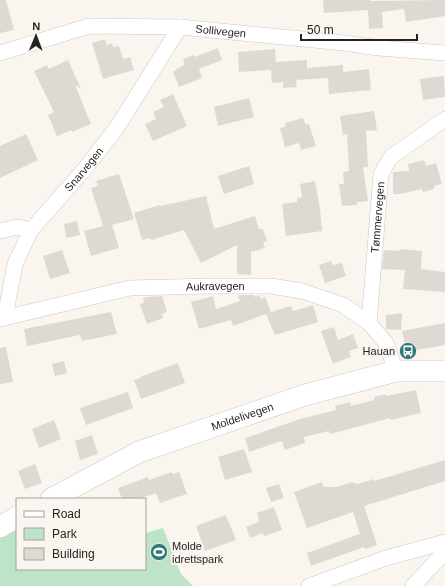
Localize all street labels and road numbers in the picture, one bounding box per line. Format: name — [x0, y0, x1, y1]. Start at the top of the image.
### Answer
street label: Sollivegen — [195, 23, 247, 39]
street label: Snarvegen — [62, 145, 105, 194]
street label: Tømmervegen — [369, 181, 386, 254]
street label: Aukravegen — [186, 280, 245, 293]
street label: Moldelivegen — [210, 400, 275, 433]

